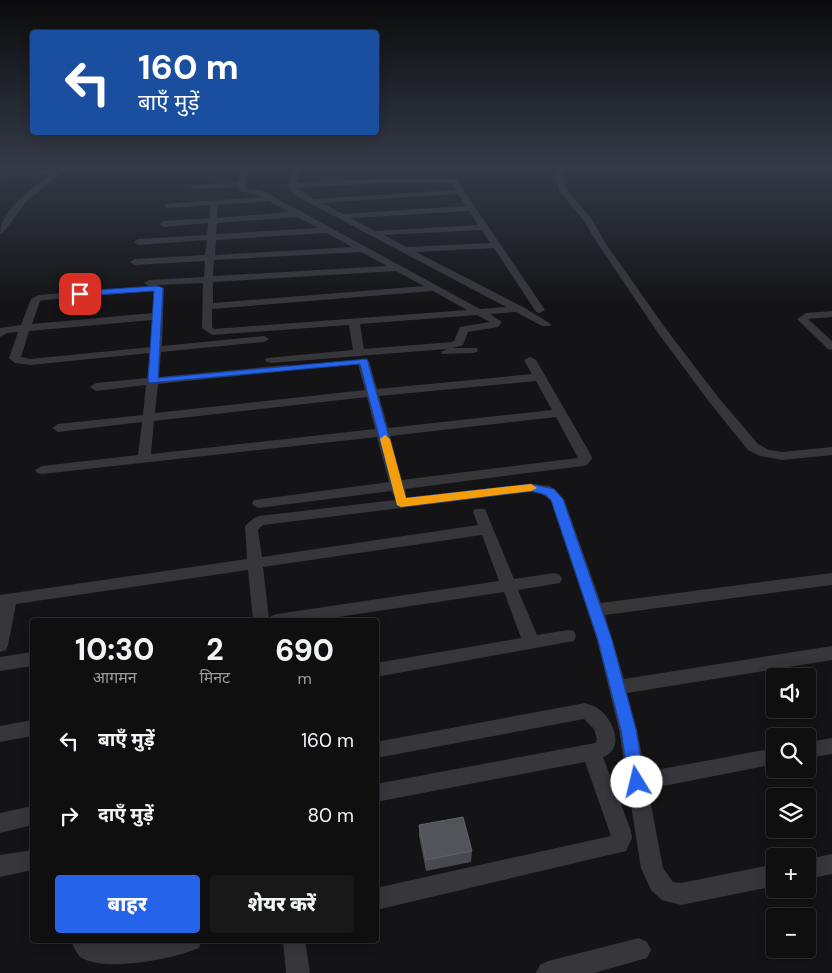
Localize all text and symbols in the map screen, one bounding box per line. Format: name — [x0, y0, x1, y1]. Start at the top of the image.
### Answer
text: 160 m — [138, 44, 239, 90]
icon: left — [55, 50, 120, 115]
text: बाएँ मुड़ें — [138, 88, 199, 117]
pin — [59, 273, 101, 315]
icon: arrive — [66, 280, 94, 308]
text: 10:30 — [75, 630, 154, 669]
text: 2 — [206, 630, 223, 669]
text: 690 — [275, 631, 334, 670]
text: आगमन — [93, 667, 137, 688]
text: मिनट — [199, 667, 230, 688]
text: m — [297, 668, 312, 689]
map controls — [766, 668, 816, 958]
button: sound — [766, 668, 816, 718]
icon: left — [55, 727, 83, 755]
text: बाएँ मुड़ें — [98, 727, 155, 752]
text: 160 m — [301, 728, 354, 753]
button: search — [766, 728, 816, 778]
position arrow — [610, 755, 662, 807]
button: layers — [766, 788, 816, 838]
icon: right — [55, 802, 83, 830]
text: दाएँ मुड़ें — [98, 802, 153, 827]
text: 80 m — [307, 803, 354, 828]
button: + — [766, 848, 816, 898]
button: बाहर — [55, 875, 200, 933]
button: शेयर करें — [210, 875, 354, 933]
button: − — [766, 908, 816, 958]

